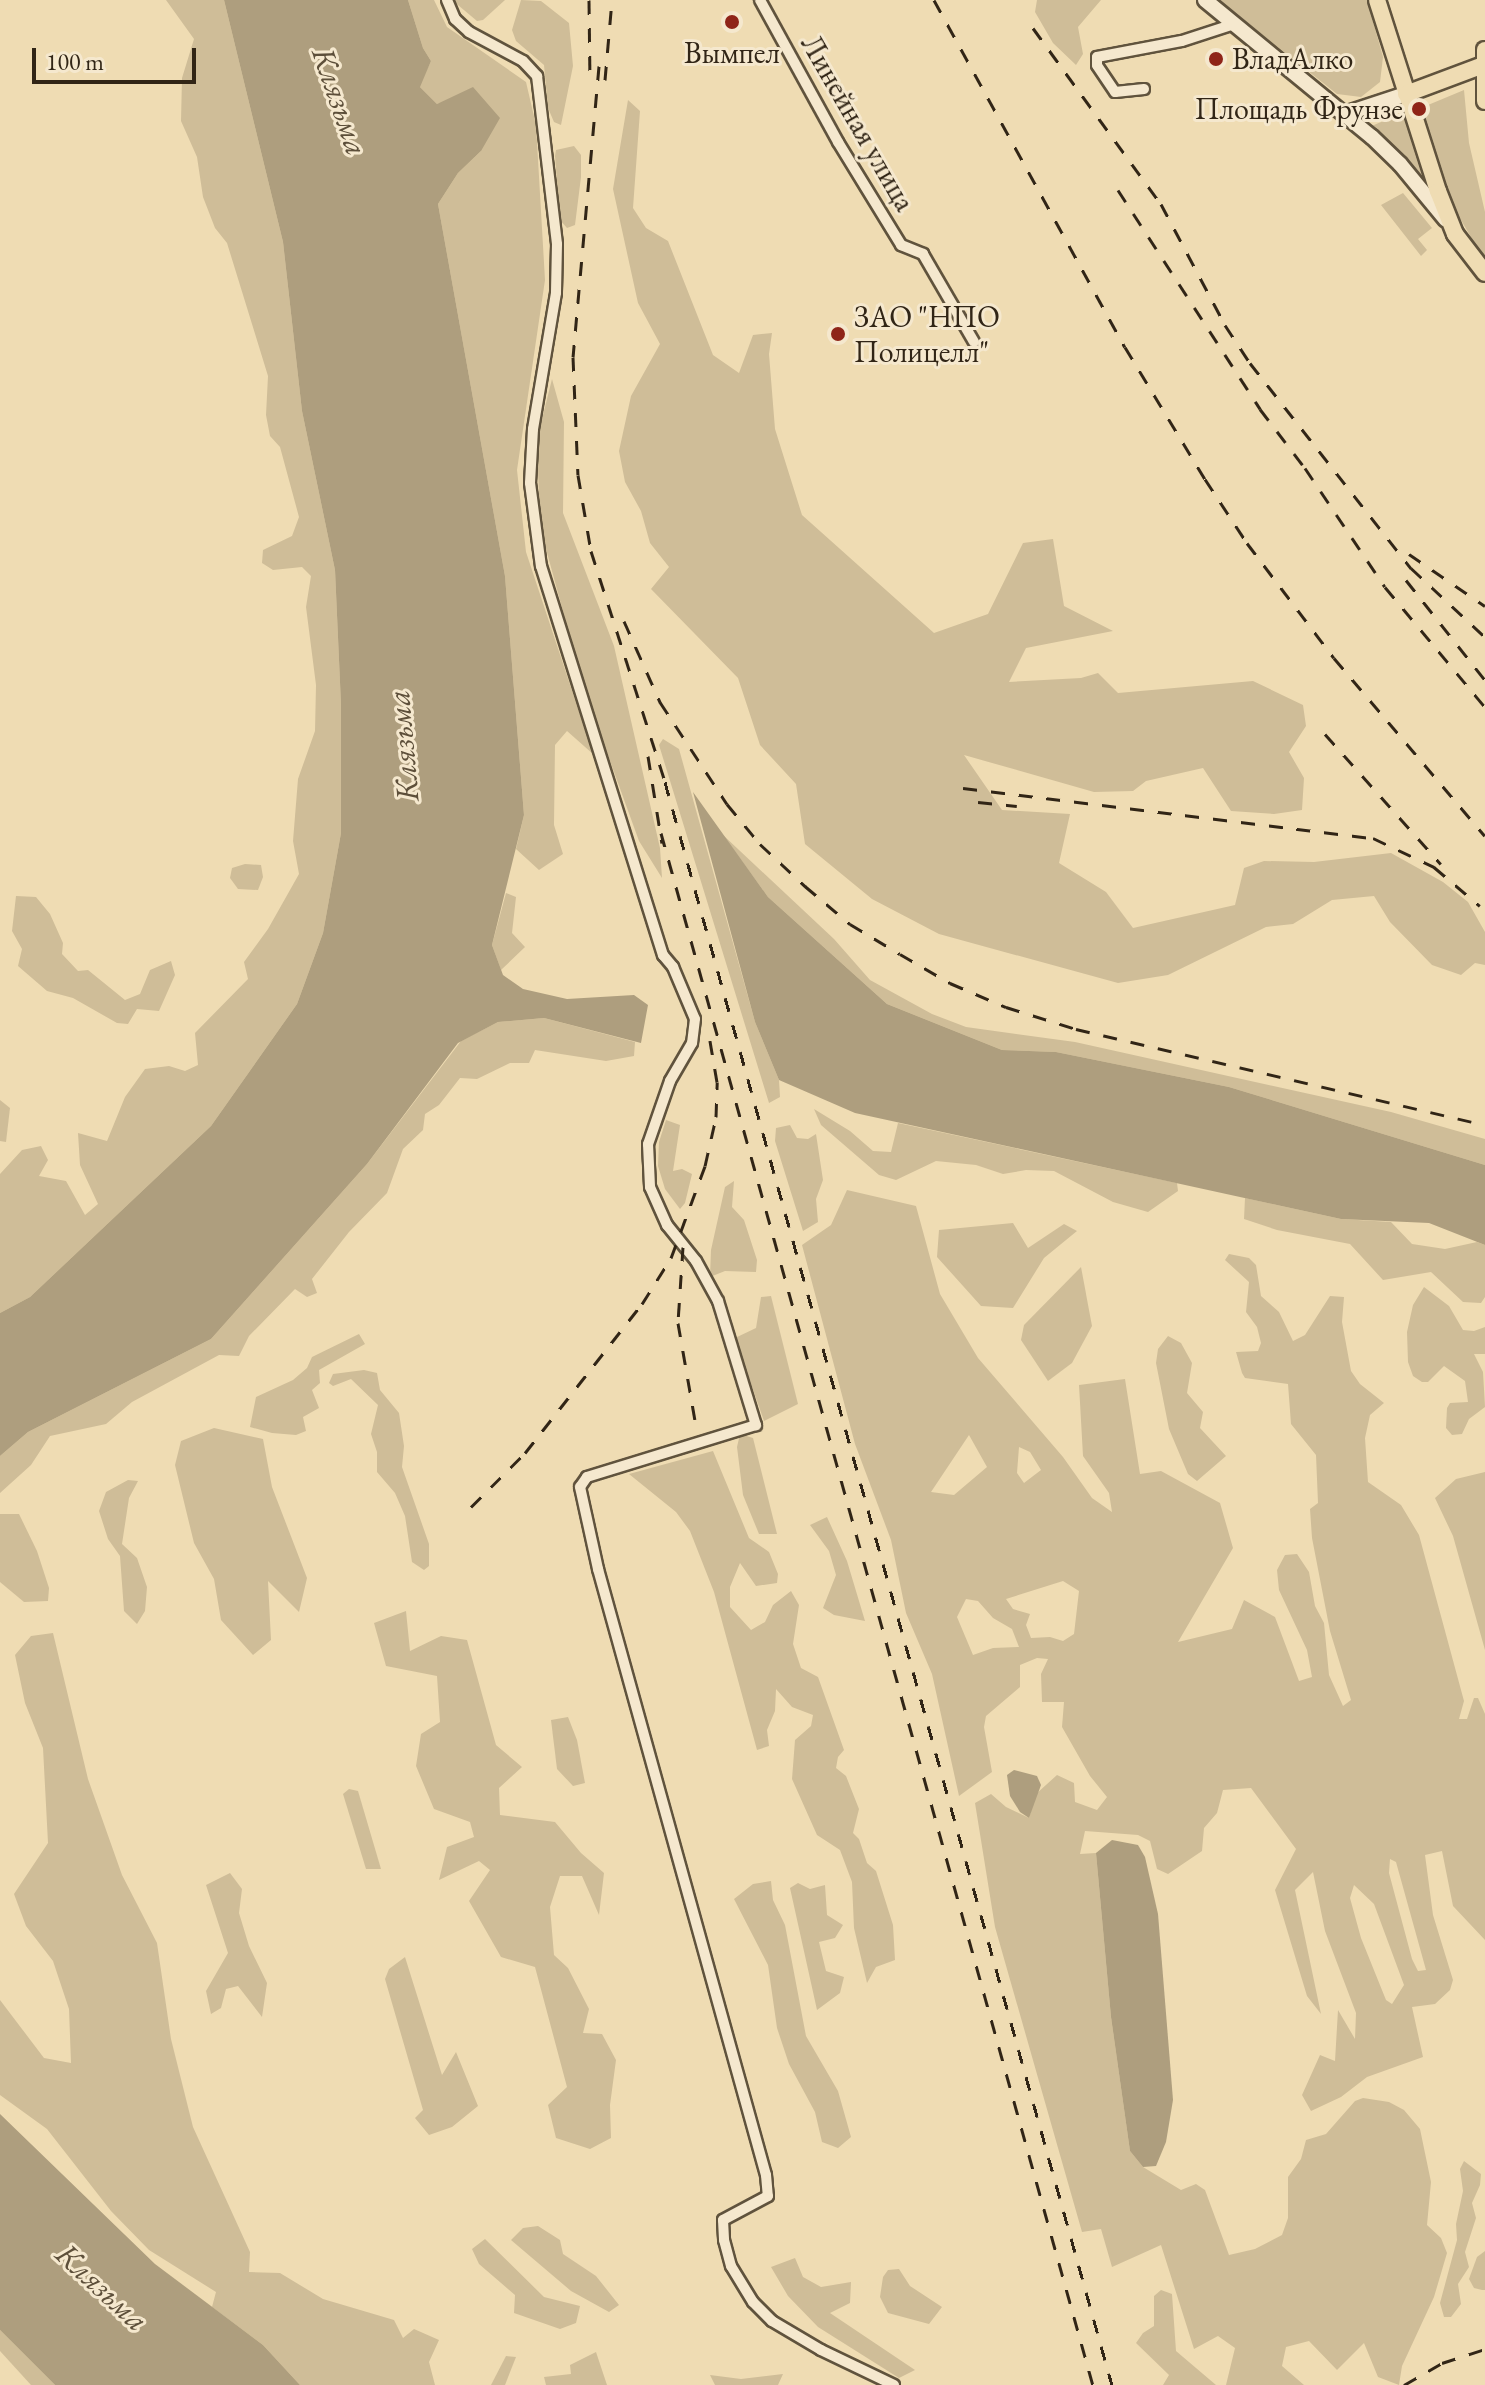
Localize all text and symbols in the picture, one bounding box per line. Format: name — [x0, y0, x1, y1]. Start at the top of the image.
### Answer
marker: Вымпел — [723, 13, 741, 31]
street label: Линейная улица — [793, 29, 923, 217]
scale bar — [36, 32, 200, 82]
place label: Вымпел — [684, 35, 780, 71]
place label: ВладАлко — [1232, 41, 1353, 77]
water label: Клязьма — [304, 42, 376, 160]
text: 100 m — [46, 46, 104, 77]
marker: ВладАлко — [1207, 50, 1225, 68]
place label: Площадь Фрунзе — [1195, 91, 1403, 127]
marker: Площадь Фрунзе — [1410, 100, 1428, 118]
place label: ЗАО "НПО Полицелл" — [854, 299, 1000, 370]
marker: ЗАО "НПО Полицелл" — [829, 325, 847, 343]
water label: Клязьма — [379, 689, 427, 803]
water label: Клязьма — [48, 2235, 156, 2339]

